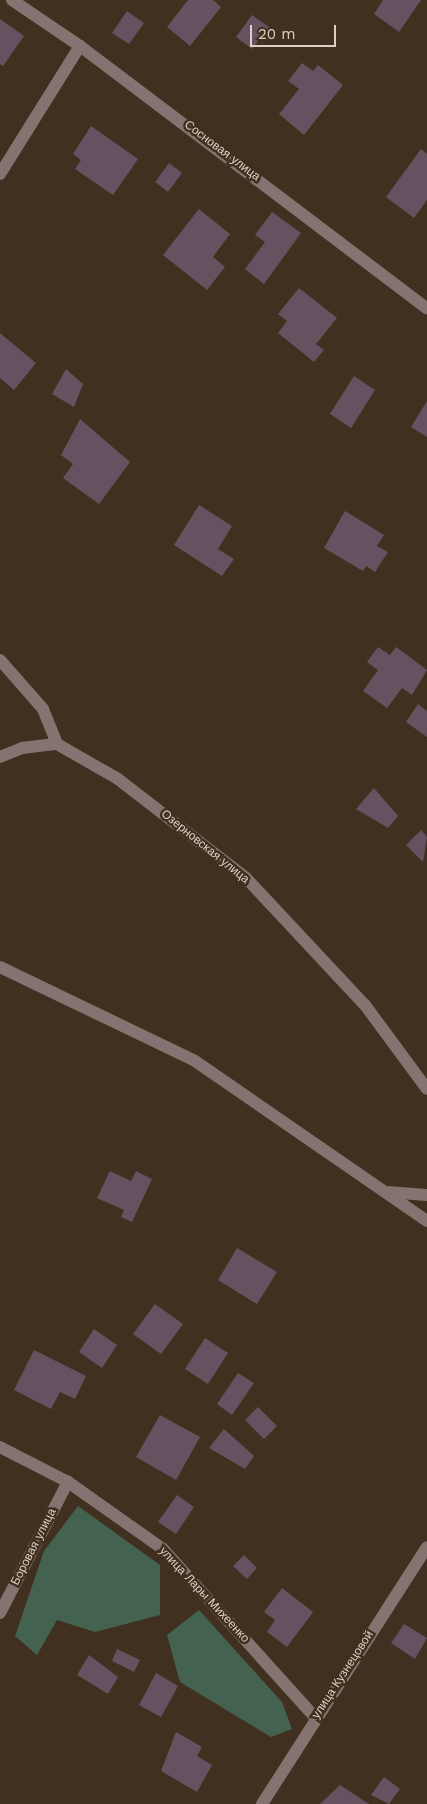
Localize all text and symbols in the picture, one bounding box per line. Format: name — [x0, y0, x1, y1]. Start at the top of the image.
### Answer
scale bar — [252, 15, 338, 47]
text: 20 m — [258, 25, 296, 43]
street label: Сосновая улица — [181, 118, 263, 184]
street label: Озерновская улица — [158, 807, 252, 887]
street label: Боровая улица — [8, 1506, 60, 1588]
street label: улица Лары Михеенко — [156, 1544, 252, 1646]
street label: улица Кузнецовой — [309, 1628, 377, 1722]

